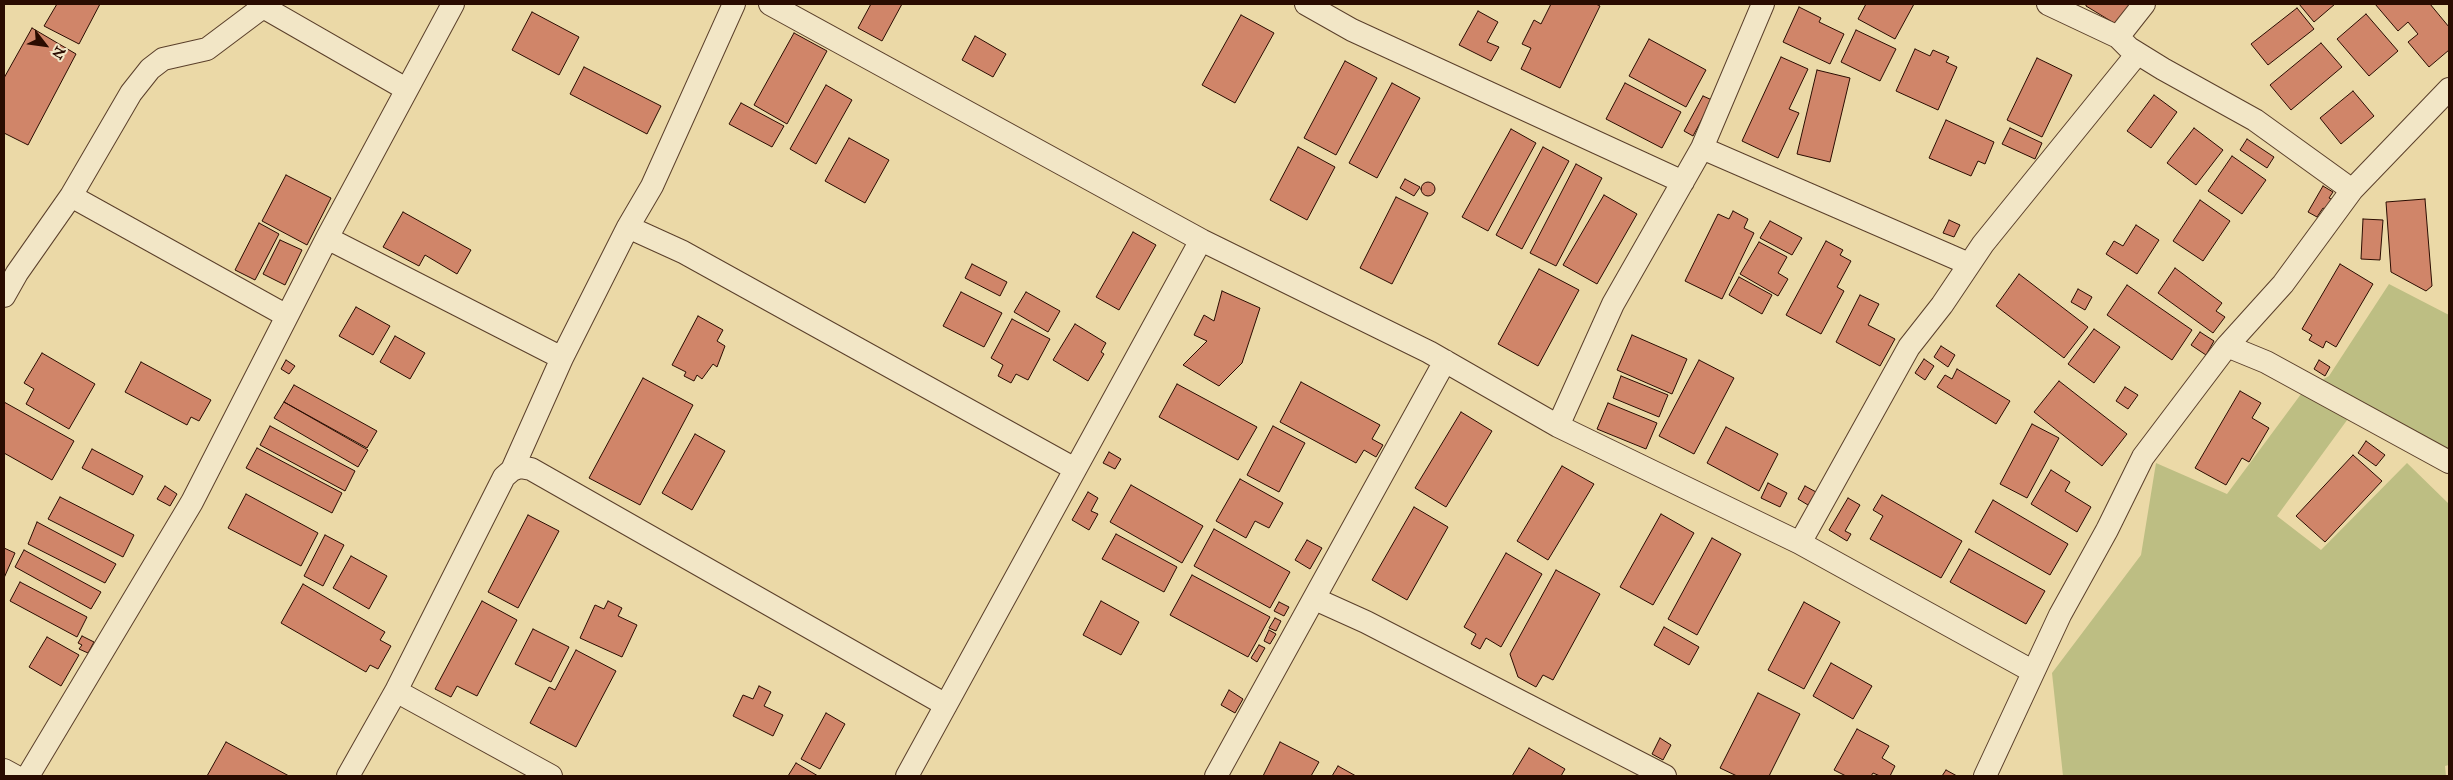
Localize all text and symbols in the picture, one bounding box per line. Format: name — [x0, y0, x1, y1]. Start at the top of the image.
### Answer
north arrow — [20, 20, 70, 70]
text: N — [48, 43, 69, 62]

